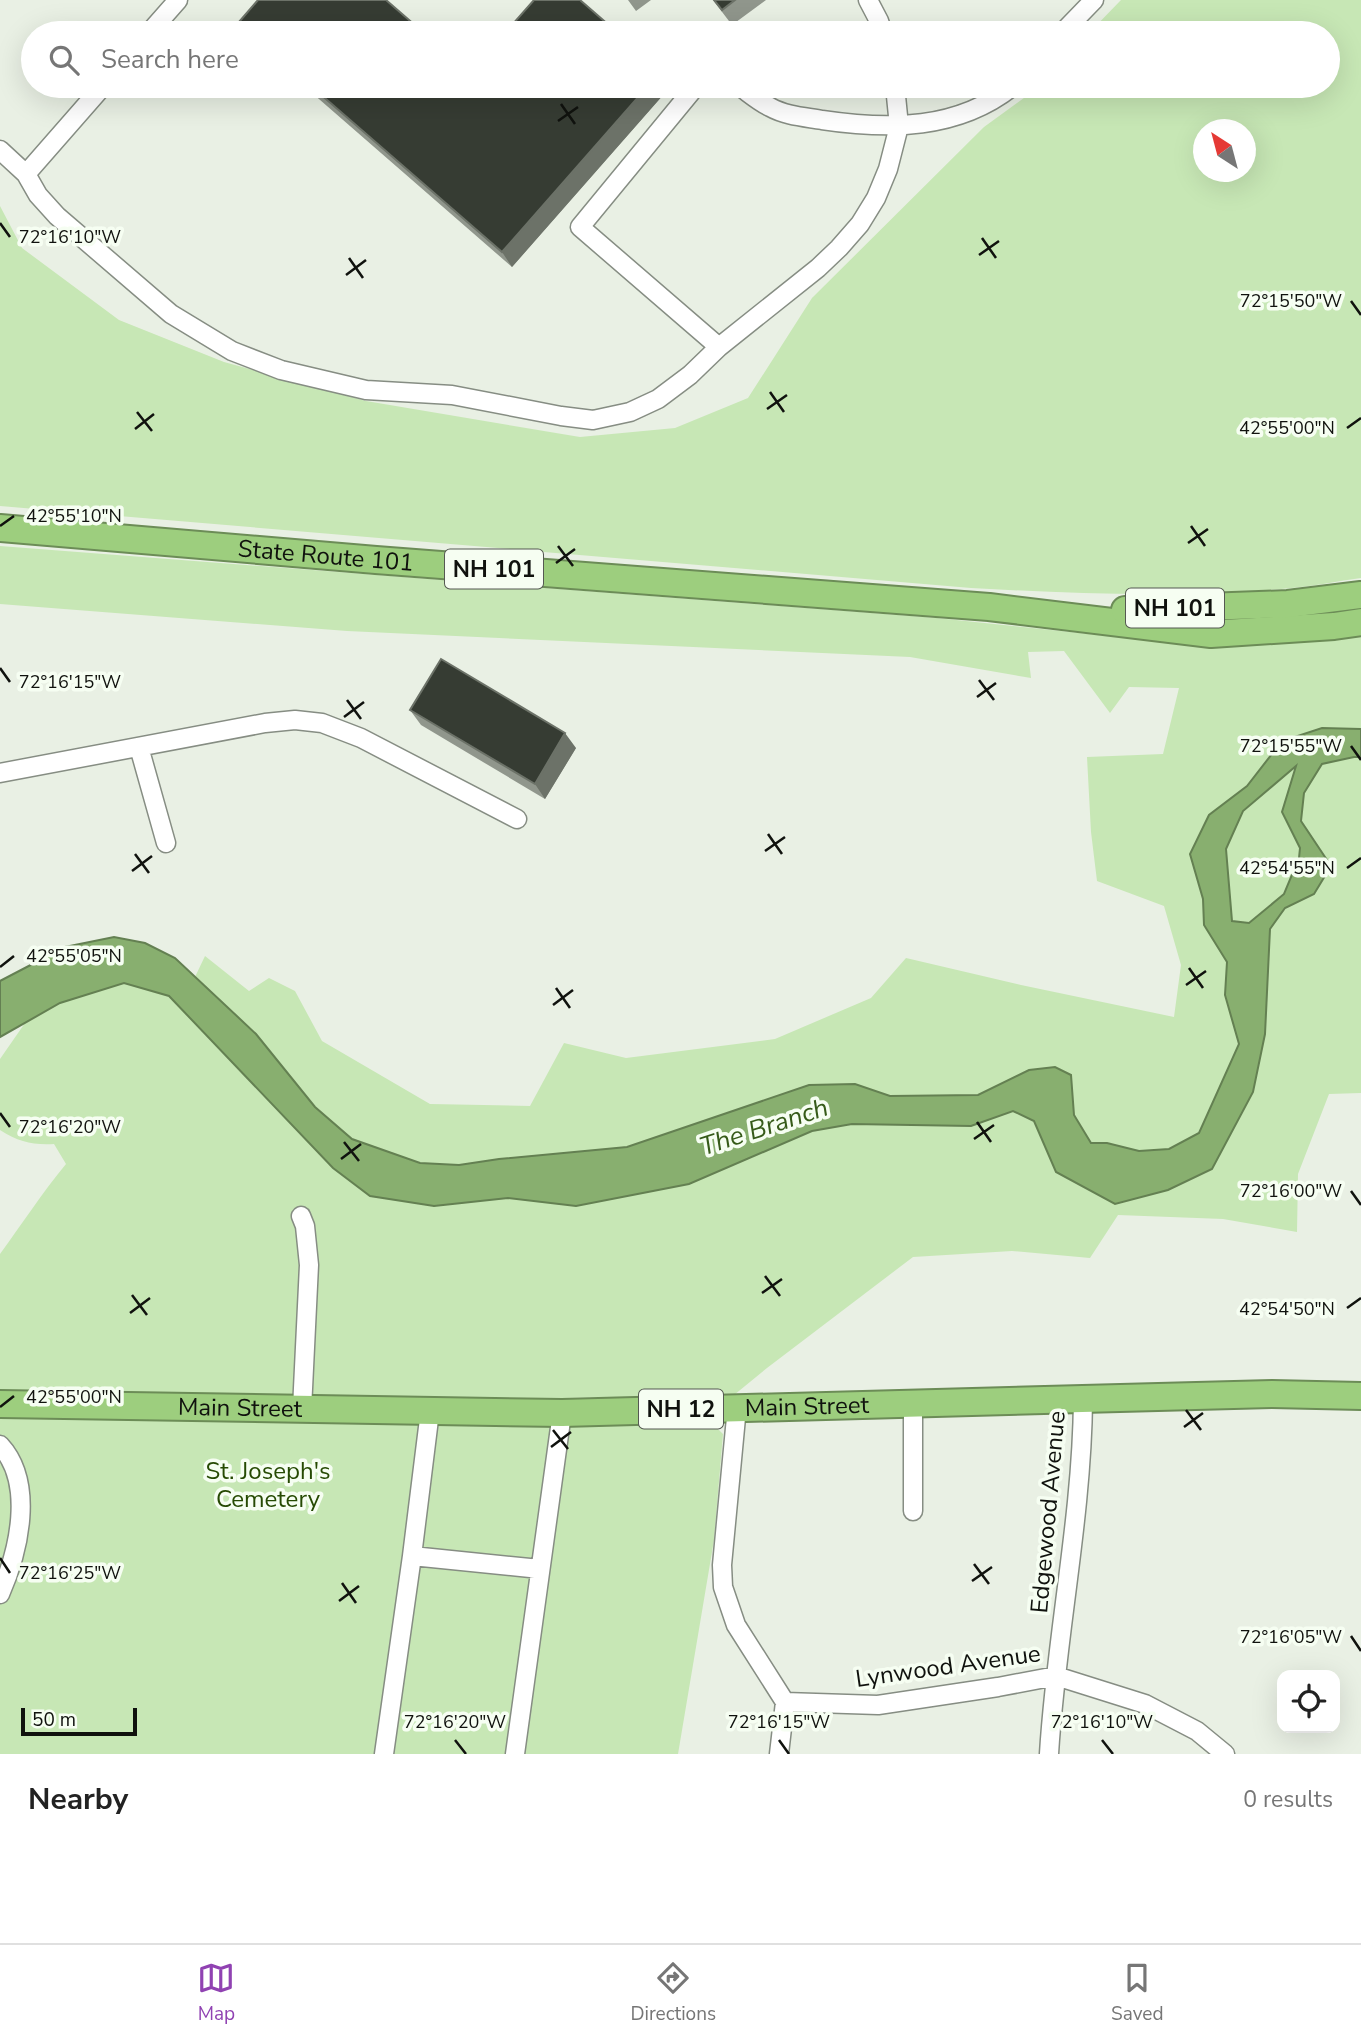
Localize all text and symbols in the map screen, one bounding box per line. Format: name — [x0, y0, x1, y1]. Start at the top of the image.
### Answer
search box — [21, 21, 1340, 98]
icon: search — [45, 41, 83, 79]
text: Search here — [101, 42, 239, 77]
north arrow — [1193, 119, 1256, 182]
text: 72°16'10"W — [19, 225, 121, 249]
text: 72°15'50"W — [1240, 289, 1342, 313]
text: 42°55'00"N — [1239, 416, 1335, 440]
text: 42°55'10"N — [26, 504, 122, 528]
street label: State Route 101 — [237, 532, 415, 579]
road number: NH 101 — [445, 550, 543, 589]
road number: NH 101 — [1126, 588, 1224, 628]
text: 72°16'15"W — [19, 670, 121, 694]
text: 72°15'55"W — [1240, 734, 1342, 758]
text: 42°54'55"N — [1239, 856, 1335, 880]
text: 42°55'05"N — [26, 944, 122, 968]
water label: The Branch — [695, 1090, 833, 1164]
text: 72°16'20"W — [19, 1115, 121, 1139]
text: 72°16'00"W — [1240, 1179, 1342, 1203]
text: 42°54'50"N — [1239, 1297, 1335, 1321]
text: 42°55'00"N — [26, 1385, 122, 1409]
street label: Main Street — [744, 1389, 870, 1424]
road number: NH 12 — [639, 1390, 723, 1428]
street label: Main Street — [178, 1391, 303, 1425]
street label: Edgewood Avenue — [1023, 1409, 1073, 1615]
park label: St. Joseph's Cemetery — [206, 1455, 331, 1515]
text: 72°16'25"W — [19, 1561, 121, 1585]
text: 72°16'05"W — [1240, 1625, 1342, 1649]
street label: Lynwood Avenue — [853, 1637, 1043, 1695]
map controls — [1277, 1670, 1340, 1733]
button: locate — [1277, 1670, 1340, 1733]
scale bar — [21, 1705, 136, 1737]
text: 50 m — [32, 1707, 76, 1733]
text: 72°16'20"W — [404, 1710, 506, 1734]
text: 72°16'15"W — [728, 1710, 830, 1734]
text: 72°16'10"W — [1051, 1710, 1153, 1734]
text: Nearby — [28, 1779, 128, 1820]
text: 0 results — [1243, 1784, 1333, 1815]
tab: Map — [197, 1959, 235, 2027]
tab: Directions — [630, 1959, 716, 2027]
tab: Saved — [1111, 1959, 1164, 2027]

